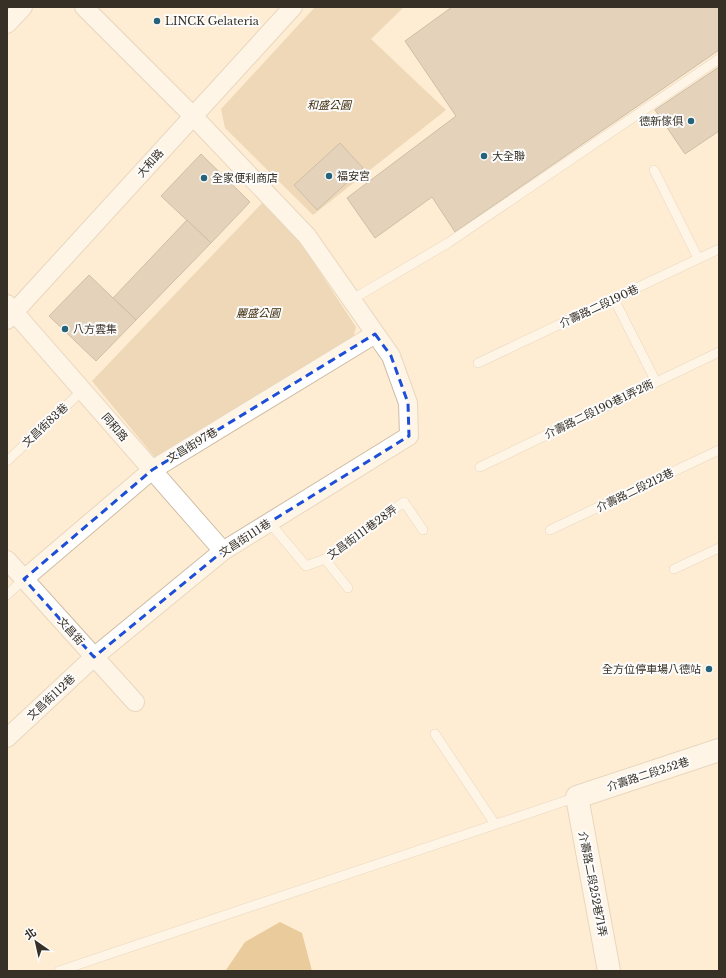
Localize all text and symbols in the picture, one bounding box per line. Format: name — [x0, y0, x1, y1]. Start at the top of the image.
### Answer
place label: LINCK Gelateria — [165, 14, 260, 28]
marker: LINCK Gelateria — [152, 16, 162, 26]
park label: 和盛公園 — [307, 98, 353, 112]
place label: 德新傢俱 — [639, 114, 683, 128]
marker: 德新傢俱 — [686, 116, 696, 126]
street label: 大和路 — [134, 146, 166, 180]
place label: 大全聯 — [492, 149, 525, 163]
marker: 大全聯 — [479, 151, 489, 161]
place label: 福安宮 — [337, 169, 370, 183]
place label: 全家便利商店 — [212, 171, 278, 185]
marker: 福安宮 — [324, 171, 334, 181]
marker: 全家便利商店 — [199, 173, 209, 183]
street label: 介壽路二段190巷 — [557, 282, 641, 330]
park label: 麗盛公園 — [236, 306, 282, 320]
place label: 八方雲集 — [73, 322, 117, 336]
marker: 八方雲集 — [60, 324, 70, 334]
street label: 介壽路二段190巷1弄2衖 — [542, 377, 656, 441]
street label: 文昌街83巷 — [19, 400, 71, 450]
street label: 同和路 — [99, 410, 131, 444]
street label: 文昌街97巷 — [164, 424, 220, 466]
street label: 介壽路二段212巷 — [594, 465, 676, 515]
street label: 文昌街111巷28弄 — [324, 502, 400, 562]
street label: 文昌街111巷 — [217, 516, 273, 560]
street label: 文昌街 — [55, 614, 87, 648]
place label: 全方位停車場八德站 — [602, 662, 701, 676]
marker: 全方位停車場八德站 — [704, 664, 714, 674]
street label: 文昌街112巷 — [24, 671, 78, 723]
street label: 介壽路二段252巷 — [605, 754, 691, 794]
street label: 介壽路二段252巷71弄 — [576, 830, 610, 938]
north arrow — [16, 922, 56, 962]
text: 北 — [22, 925, 39, 943]

